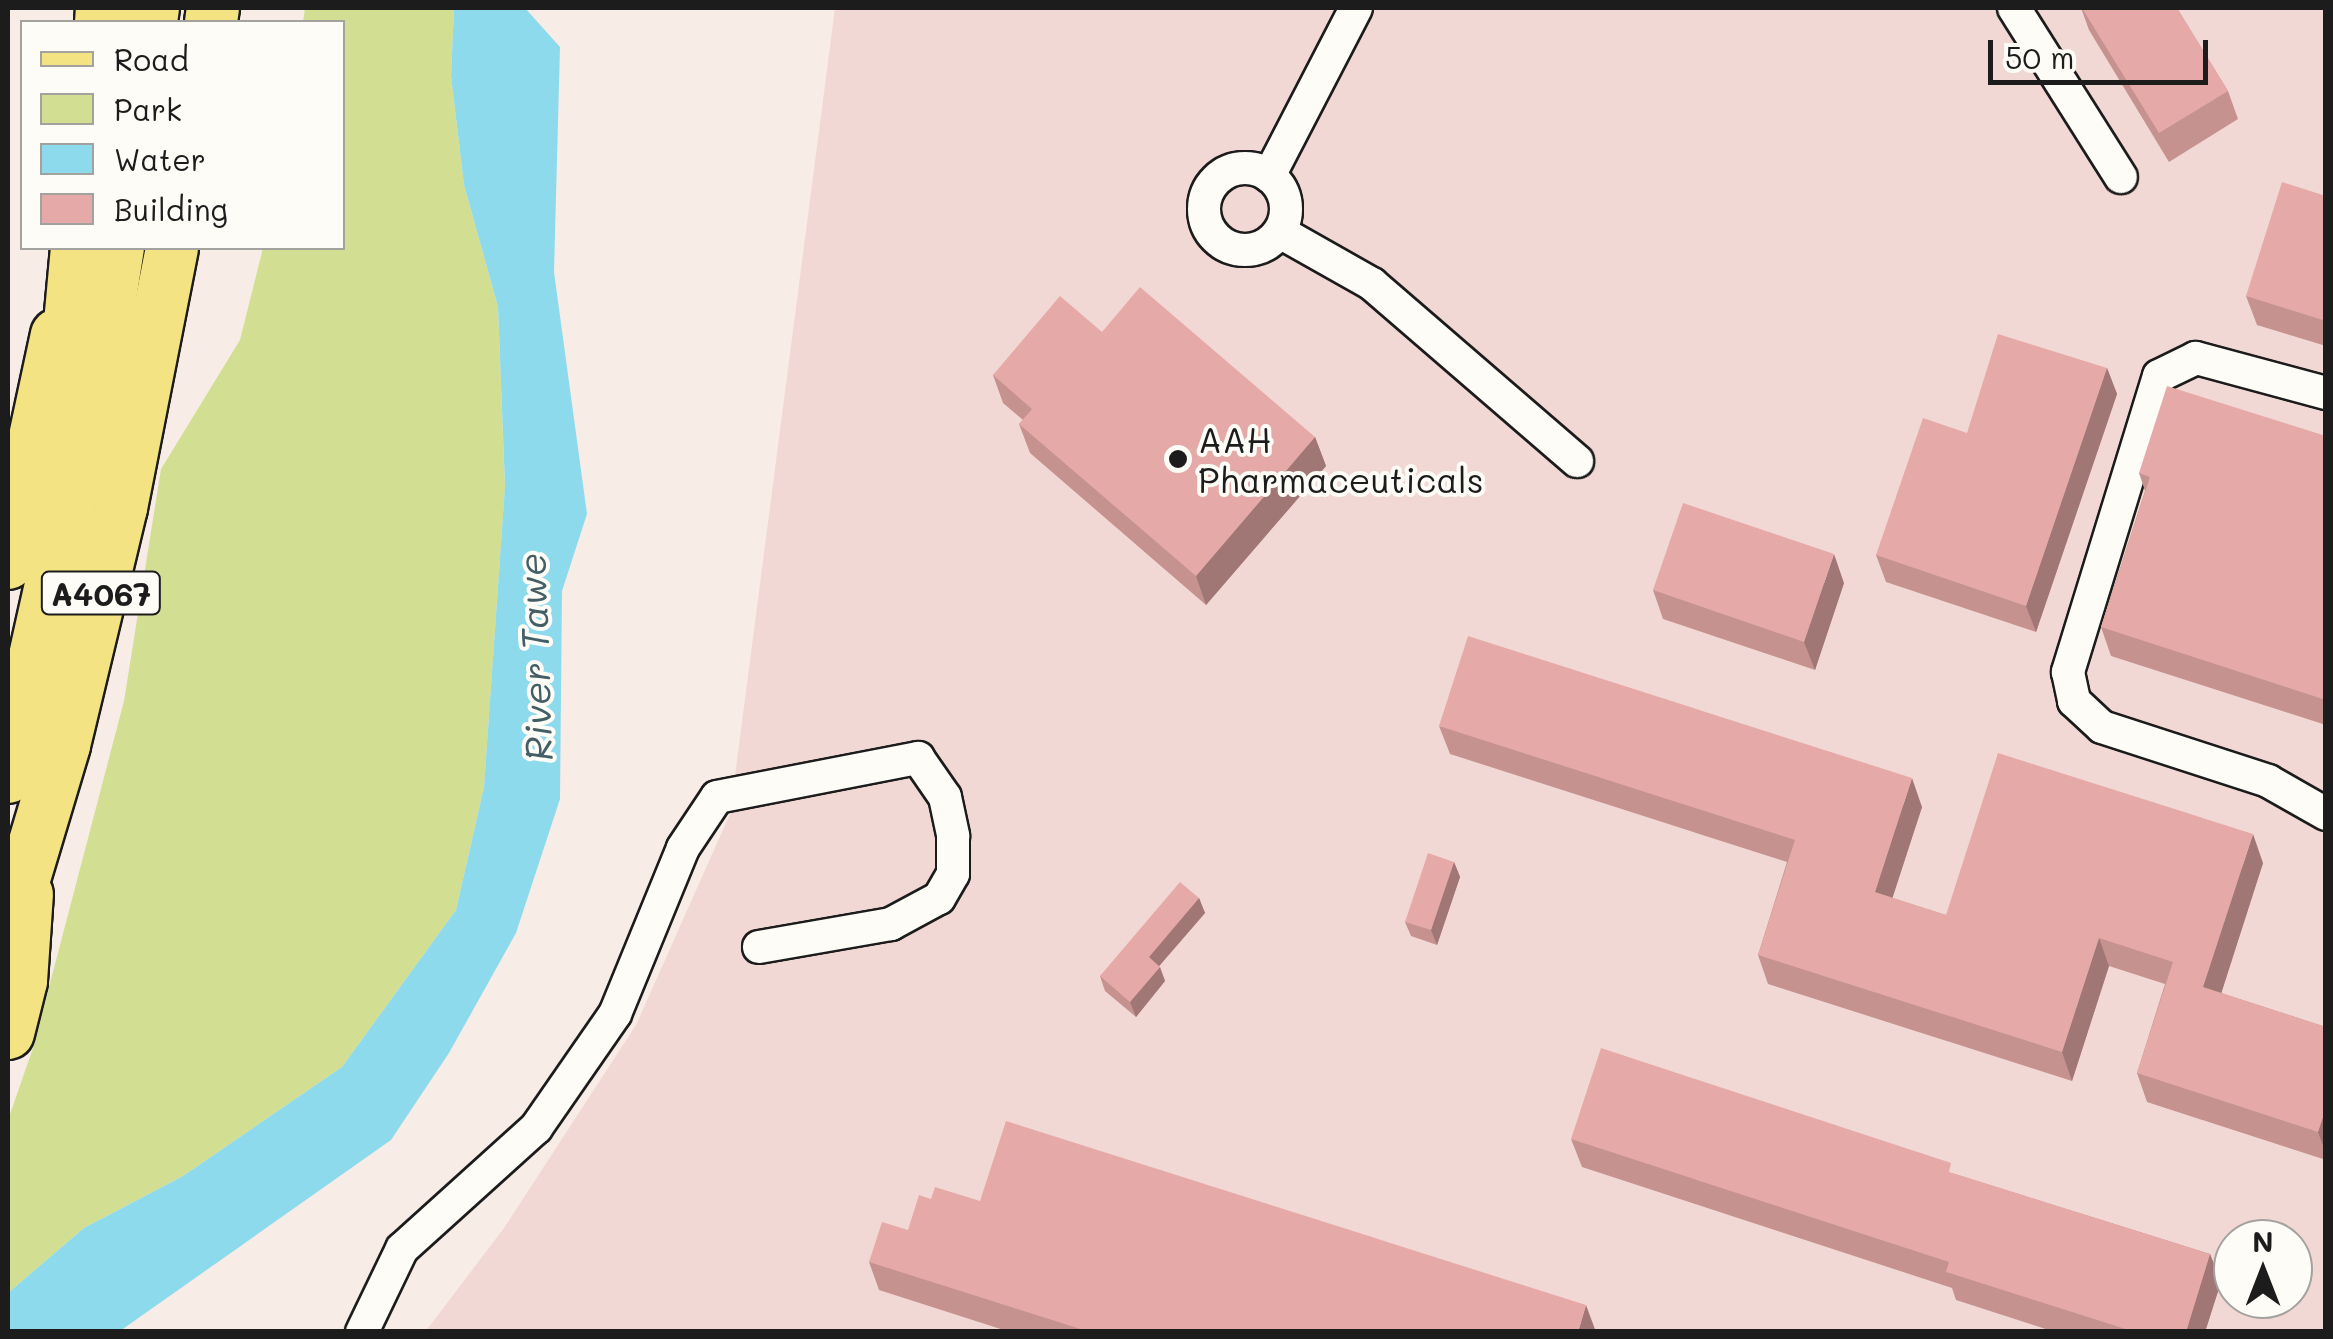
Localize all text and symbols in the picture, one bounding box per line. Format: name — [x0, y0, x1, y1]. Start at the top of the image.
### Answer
legend — [20, 20, 345, 250]
scale bar — [1993, 20, 2213, 82]
text: 50 m — [2005, 37, 2075, 77]
text: Road — [114, 39, 189, 79]
text: Park — [114, 89, 182, 129]
text: Water — [114, 139, 206, 179]
text: Building — [114, 189, 228, 229]
place label: AAH Pharmaceuticals — [1198, 418, 1484, 500]
marker: AAH Pharmaceuticals — [1167, 448, 1189, 470]
water label: River Tawe — [509, 552, 561, 762]
road number: A4067 — [38, 566, 164, 620]
north arrow — [2213, 1219, 2313, 1319]
text: N — [2252, 1223, 2274, 1259]

